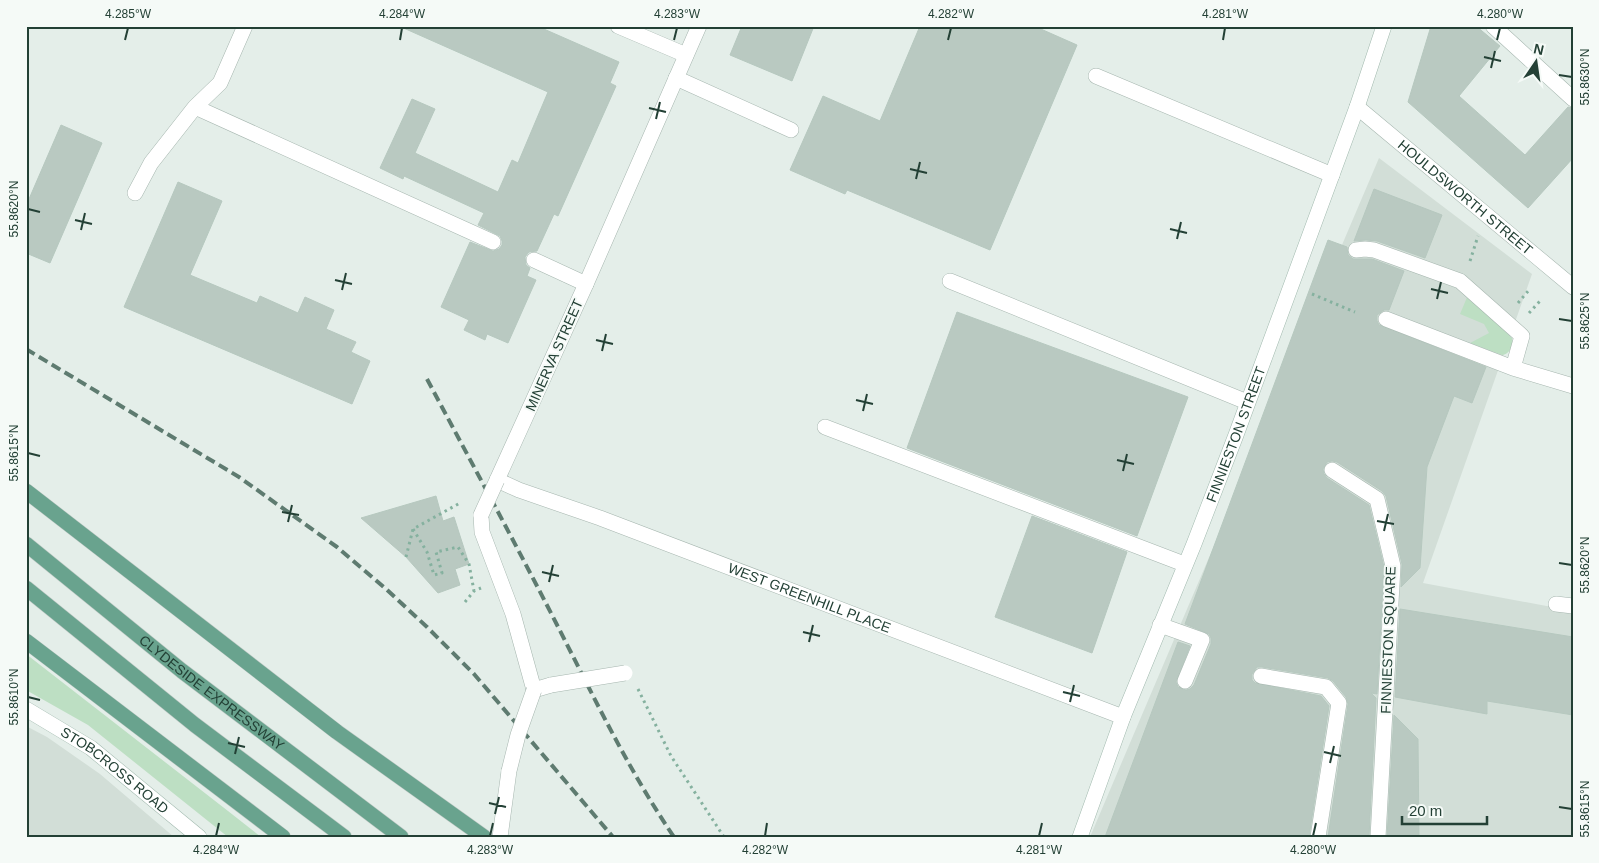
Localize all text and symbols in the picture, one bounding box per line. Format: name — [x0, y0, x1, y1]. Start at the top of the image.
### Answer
text: 4.285°W — [105, 7, 152, 21]
text: 4.284°W — [379, 7, 426, 21]
text: 4.283°W — [654, 7, 701, 21]
text: 4.282°W — [928, 7, 975, 21]
text: 4.281°W — [1202, 7, 1249, 21]
text: 4.280°W — [1477, 7, 1524, 21]
north arrow — [1512, 38, 1562, 88]
text: N — [1532, 40, 1546, 58]
text: 55.8630°N — [1578, 49, 1592, 105]
street label: HOULDSWORTH STREET — [1395, 137, 1536, 258]
text: 55.8620°N — [7, 181, 21, 237]
text: 55.8625°N — [1578, 293, 1592, 349]
street label: MINERVA STREET — [522, 296, 586, 413]
street label: FINNIESTON STREET — [1203, 364, 1269, 504]
text: 55.8615°N — [7, 425, 21, 481]
text: 55.8620°N — [1578, 537, 1592, 593]
street label: WEST GREENHILL PLACE — [726, 560, 893, 636]
street label: FINNIESTON SQUARE — [1377, 566, 1399, 714]
street label: CLYDESIDE EXPRESSWAY — [136, 632, 288, 754]
text: 55.8610°N — [7, 669, 21, 725]
street label: STOBCROSS ROAD — [58, 724, 172, 817]
text: 55.8615°N — [1578, 781, 1592, 837]
scale bar — [1402, 793, 1486, 825]
text: 20 m — [1409, 802, 1442, 819]
text: 4.284°W — [193, 843, 240, 857]
text: 4.283°W — [467, 843, 514, 857]
text: 4.282°W — [742, 843, 789, 857]
text: 4.281°W — [1016, 843, 1063, 857]
text: 4.280°W — [1290, 843, 1337, 857]

